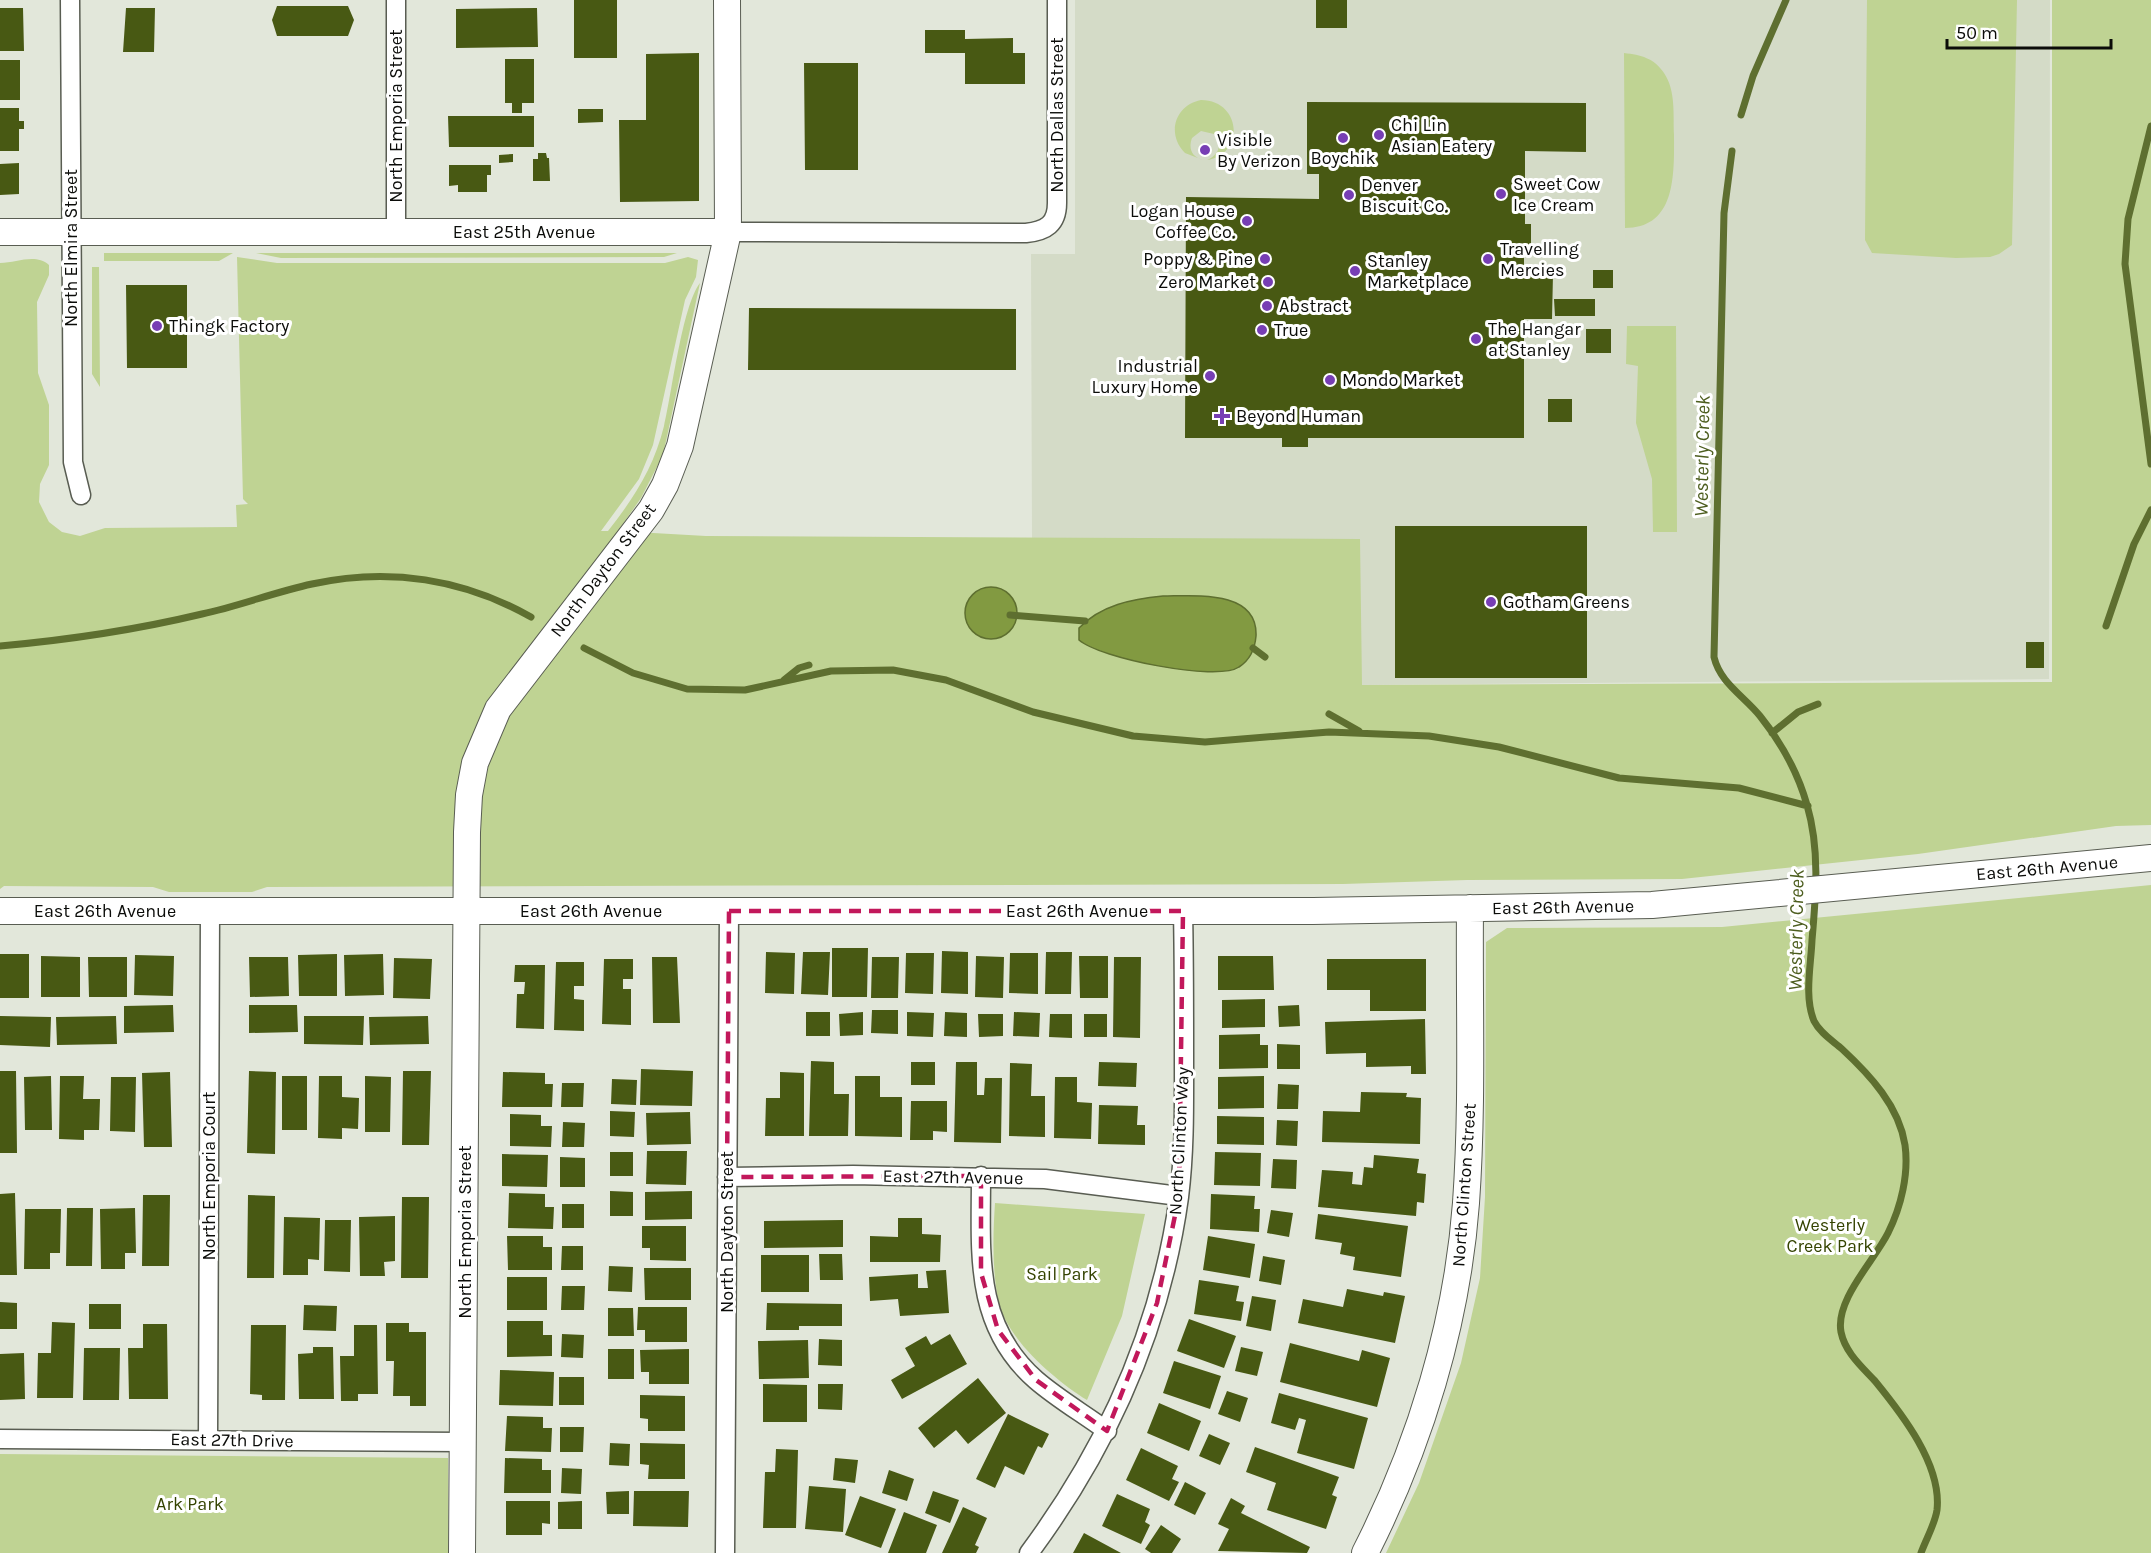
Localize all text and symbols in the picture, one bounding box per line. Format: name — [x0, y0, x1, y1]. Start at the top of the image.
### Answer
scale bar — [1947, 12, 2110, 50]
text: 50 m — [1956, 22, 1998, 44]
street label: North Emporia Street — [385, 29, 407, 203]
street label: North Dallas Street — [1046, 37, 1068, 193]
place label: Chi Lin Asian Eatery — [1391, 114, 1493, 157]
marker: Chi Lin Asian Eatery — [1372, 128, 1386, 142]
place label: Visible By Verizon — [1217, 129, 1301, 172]
marker: Boychik — [1336, 131, 1350, 145]
marker: Visible By Verizon — [1198, 143, 1212, 157]
place label: Boychik — [1310, 147, 1376, 169]
street label: North Elmira Street — [60, 169, 82, 327]
place label: Sweet Cow Ice Cream — [1513, 173, 1600, 216]
place label: Denver Biscuit Co. — [1361, 174, 1448, 217]
marker: Sweet Cow Ice Cream — [1494, 187, 1508, 201]
marker: Denver Biscuit Co. — [1342, 188, 1356, 202]
place label: Logan House Coffee Co. — [1130, 200, 1235, 243]
marker: Logan House Coffee Co. — [1240, 214, 1254, 228]
street label: East 25th Avenue — [453, 221, 595, 243]
place label: Travelling Mercies — [1500, 238, 1579, 281]
place label: Poppy & Pine — [1143, 248, 1253, 270]
place label: Stanley Marketplace — [1367, 250, 1469, 293]
marker: Poppy & Pine — [1258, 252, 1272, 266]
marker: Travelling Mercies — [1481, 252, 1495, 266]
marker: Stanley Marketplace — [1348, 264, 1362, 278]
place label: Zero Market — [1158, 271, 1256, 293]
marker: Zero Market — [1261, 275, 1275, 289]
place label: Abstract — [1279, 295, 1349, 317]
marker: Abstract — [1260, 299, 1274, 313]
place label: Thingk Factory — [169, 315, 290, 337]
place label: The Hangar at Stanley — [1488, 318, 1581, 361]
marker: Thingk Factory — [150, 319, 164, 333]
place label: True — [1274, 319, 1308, 341]
marker: True — [1255, 323, 1269, 337]
marker: The Hangar at Stanley — [1469, 332, 1483, 346]
place label: Industrial Luxury Home — [1091, 355, 1198, 398]
marker: Industrial Luxury Home — [1203, 369, 1217, 383]
place label: Mondo Market — [1342, 369, 1461, 391]
marker: Mondo Market — [1323, 373, 1337, 387]
water label: Westerly Creek — [1689, 394, 1715, 517]
place label: Beyond Human — [1236, 405, 1361, 427]
marker: Beyond Human — [1213, 407, 1231, 425]
street label: North Dayton Street — [546, 499, 661, 641]
place label: Gotham Greens — [1503, 591, 1630, 613]
marker: Gotham Greens — [1484, 595, 1498, 609]
street label: East 26th Avenue — [1975, 851, 2119, 885]
water label: Westerly Creek — [1783, 868, 1809, 991]
street label: East 26th Avenue — [1492, 895, 1634, 919]
street label: East 26th Avenue — [34, 900, 176, 922]
street label: East 26th Avenue — [520, 900, 662, 922]
street label: East 26th Avenue — [1006, 900, 1148, 922]
street label: North Clinton Way — [1164, 1066, 1194, 1216]
street label: North Emporia Court — [198, 1091, 220, 1260]
street label: North Clinton Street — [1447, 1102, 1481, 1268]
street label: North Emporia Street — [454, 1145, 476, 1319]
street label: North Dayton Street — [716, 1151, 738, 1313]
street label: East 27th Avenue — [883, 1165, 1023, 1189]
park label: Westerly Creek Park — [1787, 1214, 1873, 1257]
park label: Sail Park — [1026, 1263, 1098, 1285]
street label: East 27th Drive — [170, 1428, 294, 1452]
park label: Ark Park — [156, 1493, 224, 1515]

